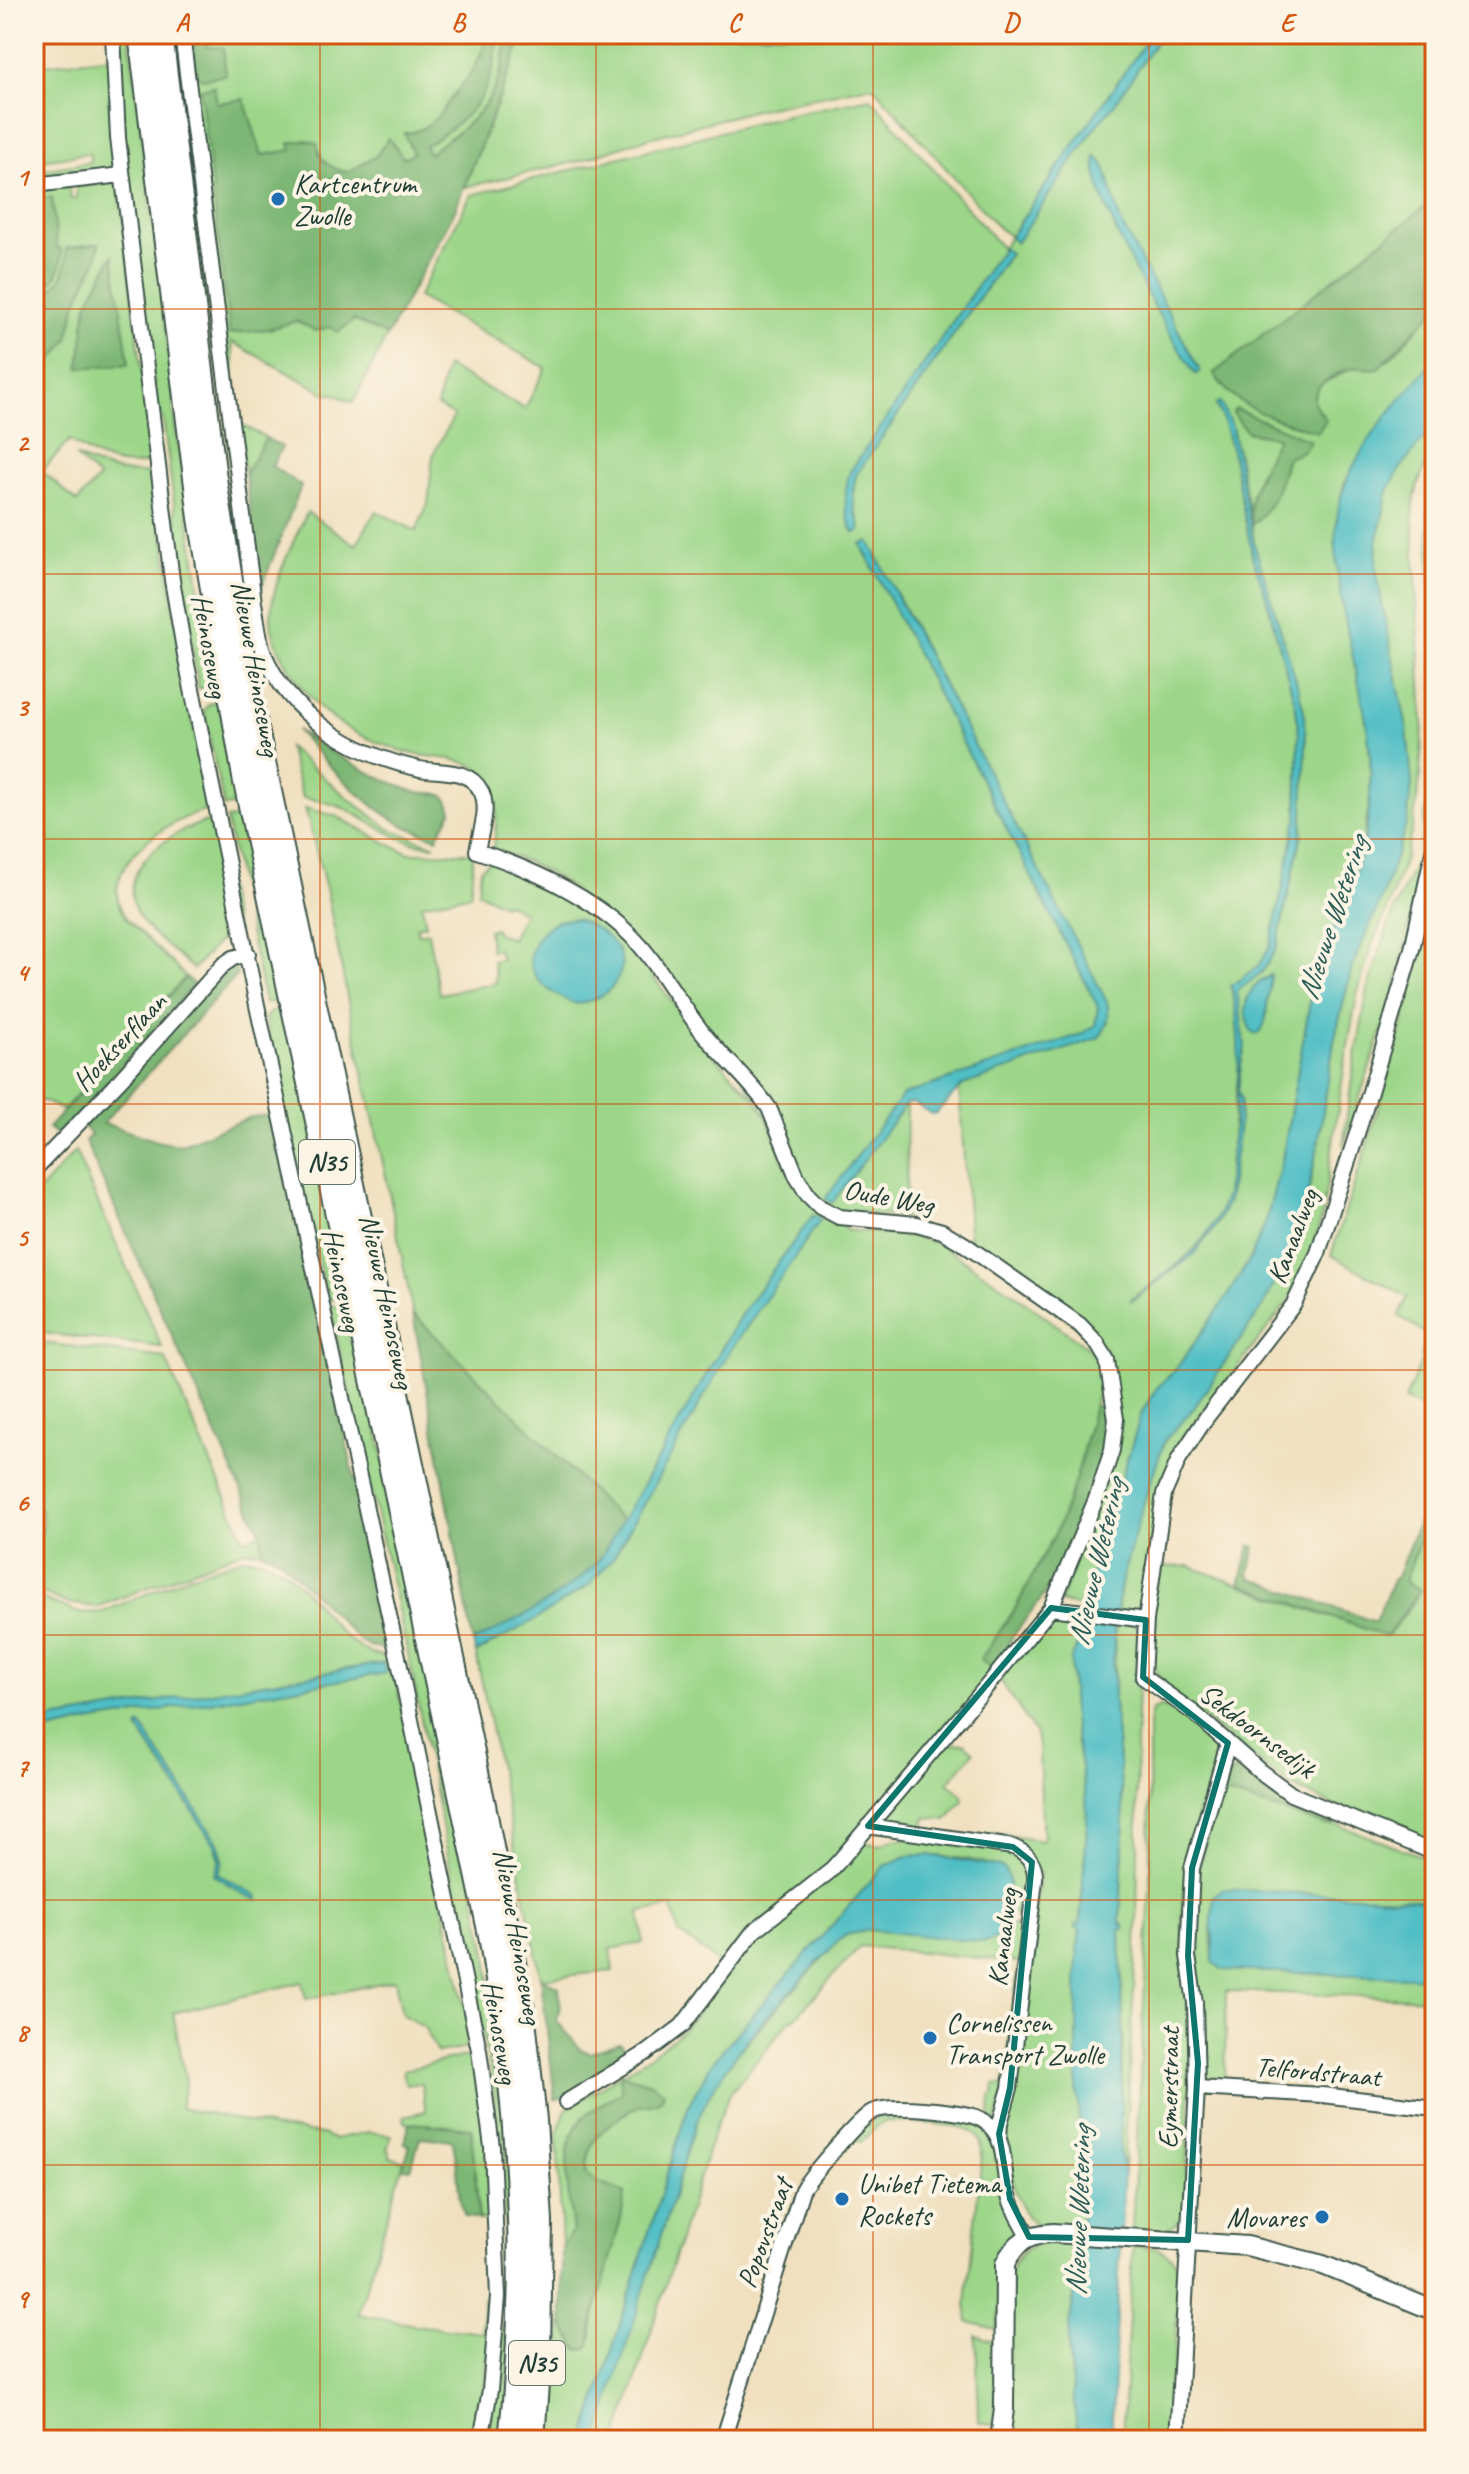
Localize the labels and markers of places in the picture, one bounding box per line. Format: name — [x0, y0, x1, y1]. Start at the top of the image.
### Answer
place label: Kartcentrum Zwolle — [294, 166, 418, 233]
marker: Kartcentrum Zwolle — [269, 190, 287, 208]
place label: Cornelissen Transport Zwolle — [946, 2005, 1106, 2072]
marker: Cornelissen Transport Zwolle — [921, 2029, 939, 2047]
place label: Unibet Tietema Rockets — [858, 2166, 1003, 2233]
marker: Unibet Tietema Rockets — [833, 2190, 851, 2208]
place label: Movares — [1227, 2200, 1308, 2235]
marker: Movares — [1313, 2208, 1331, 2226]

